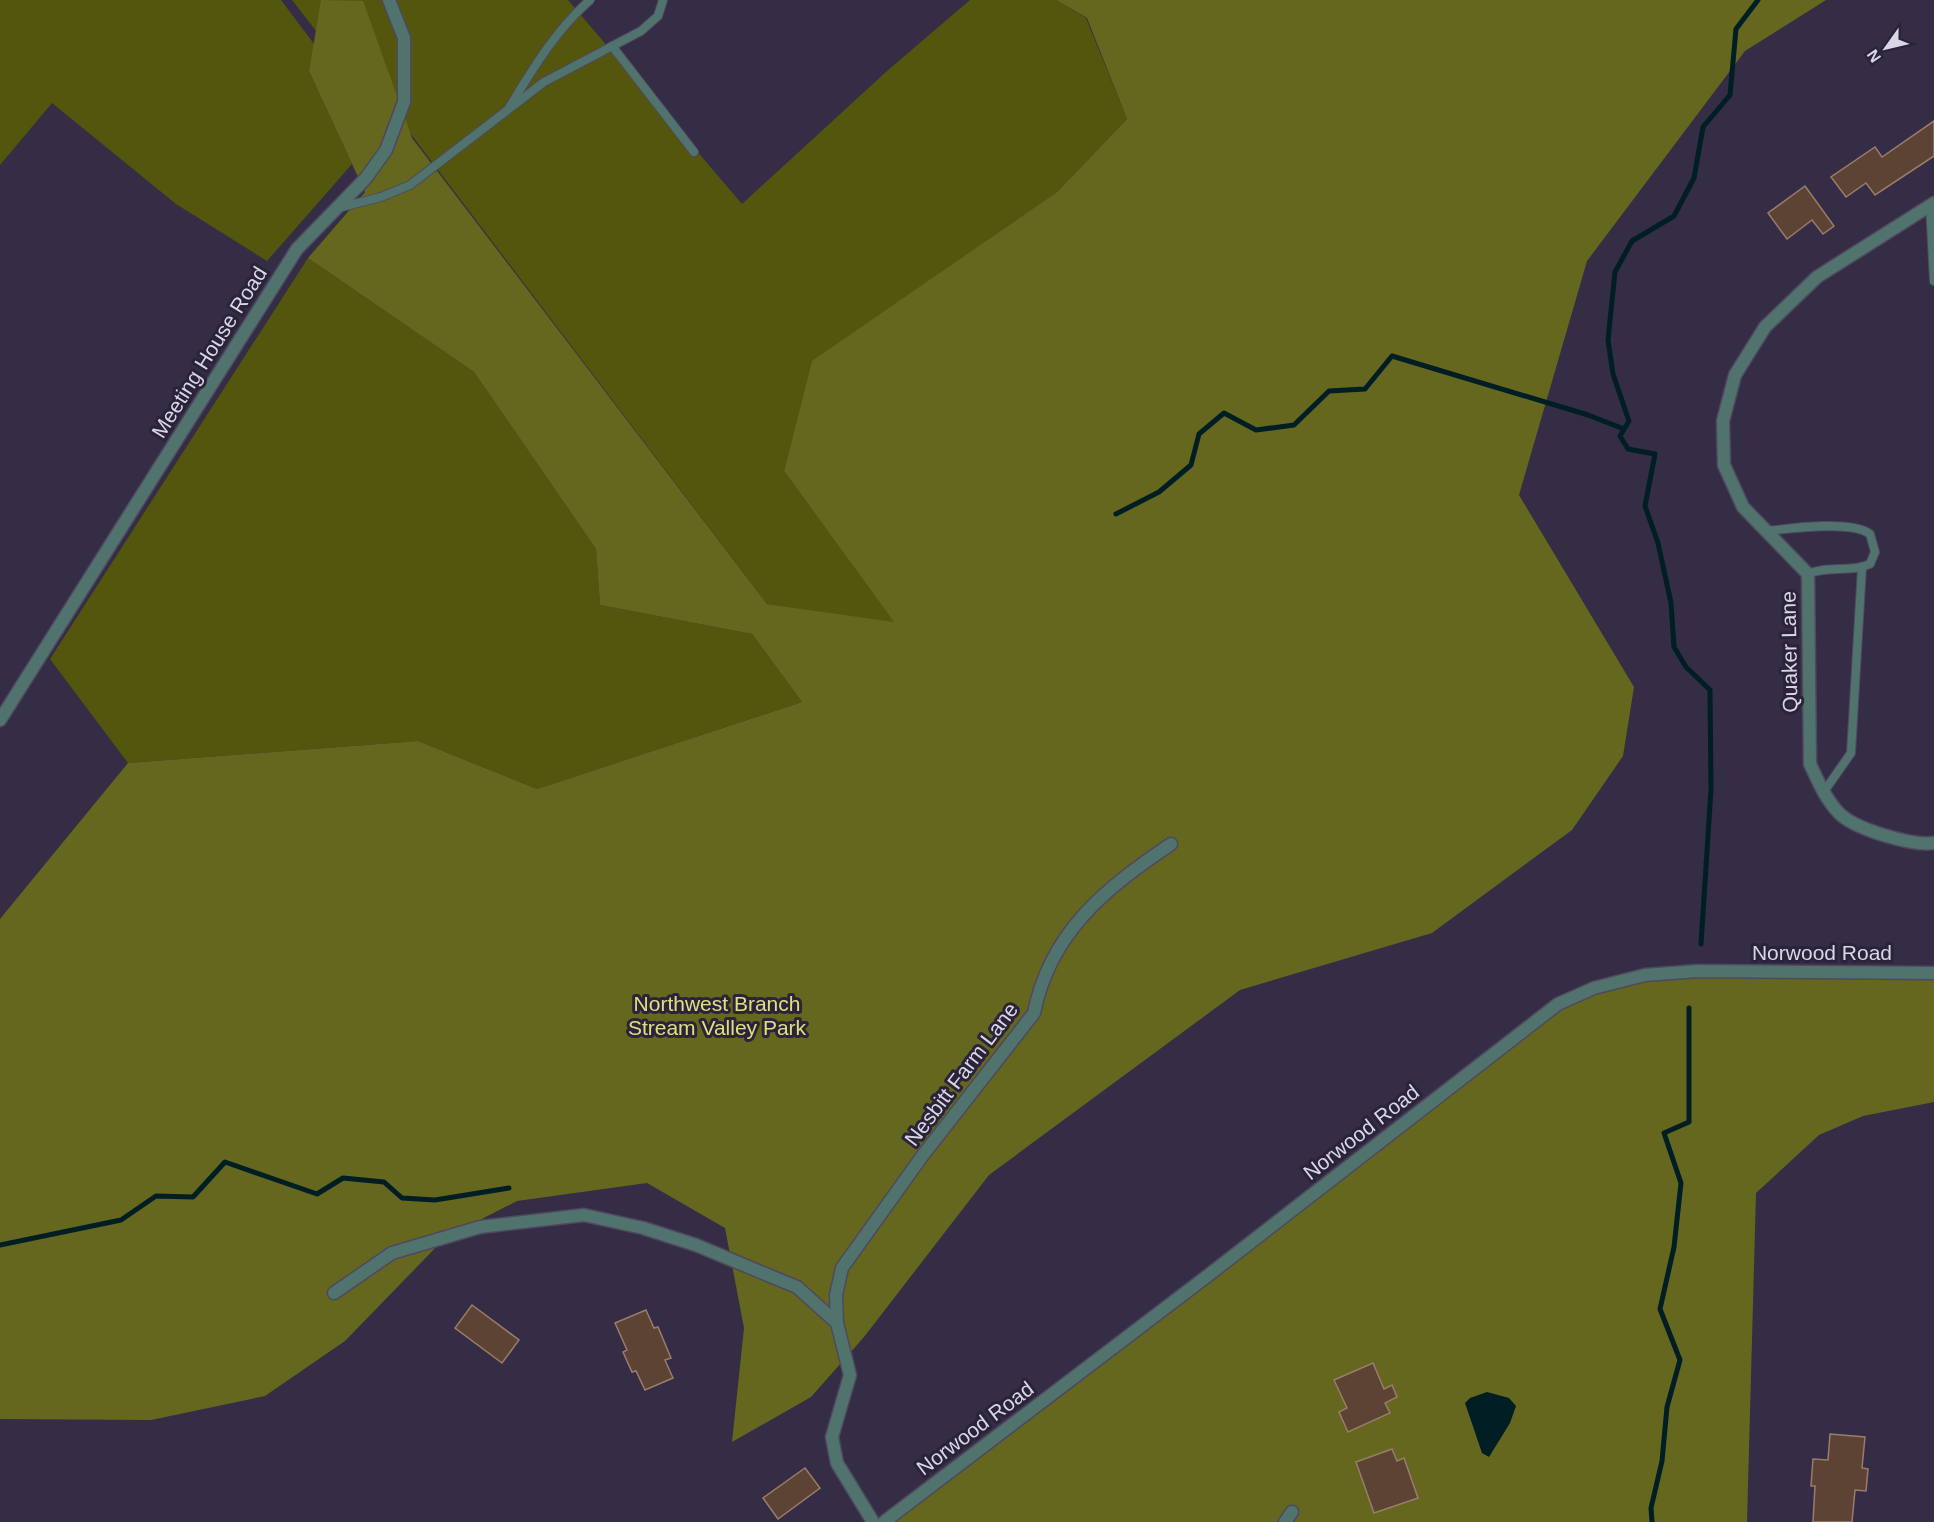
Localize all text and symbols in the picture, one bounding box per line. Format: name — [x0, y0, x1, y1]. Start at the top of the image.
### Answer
north arrow — [1856, 18, 1916, 78]
text: N — [1864, 47, 1884, 66]
street label: Meeting House Road — [147, 262, 271, 442]
street label: Quaker Lane — [1776, 591, 1802, 713]
street label: Norwood Road — [1752, 941, 1892, 964]
park label: Northwest Branch Stream Valley Park — [628, 992, 807, 1039]
street label: Nesbitt Farm Lane — [900, 998, 1022, 1150]
street label: Norwood Road — [1299, 1080, 1423, 1184]
street label: Norwood Road — [912, 1377, 1038, 1479]

